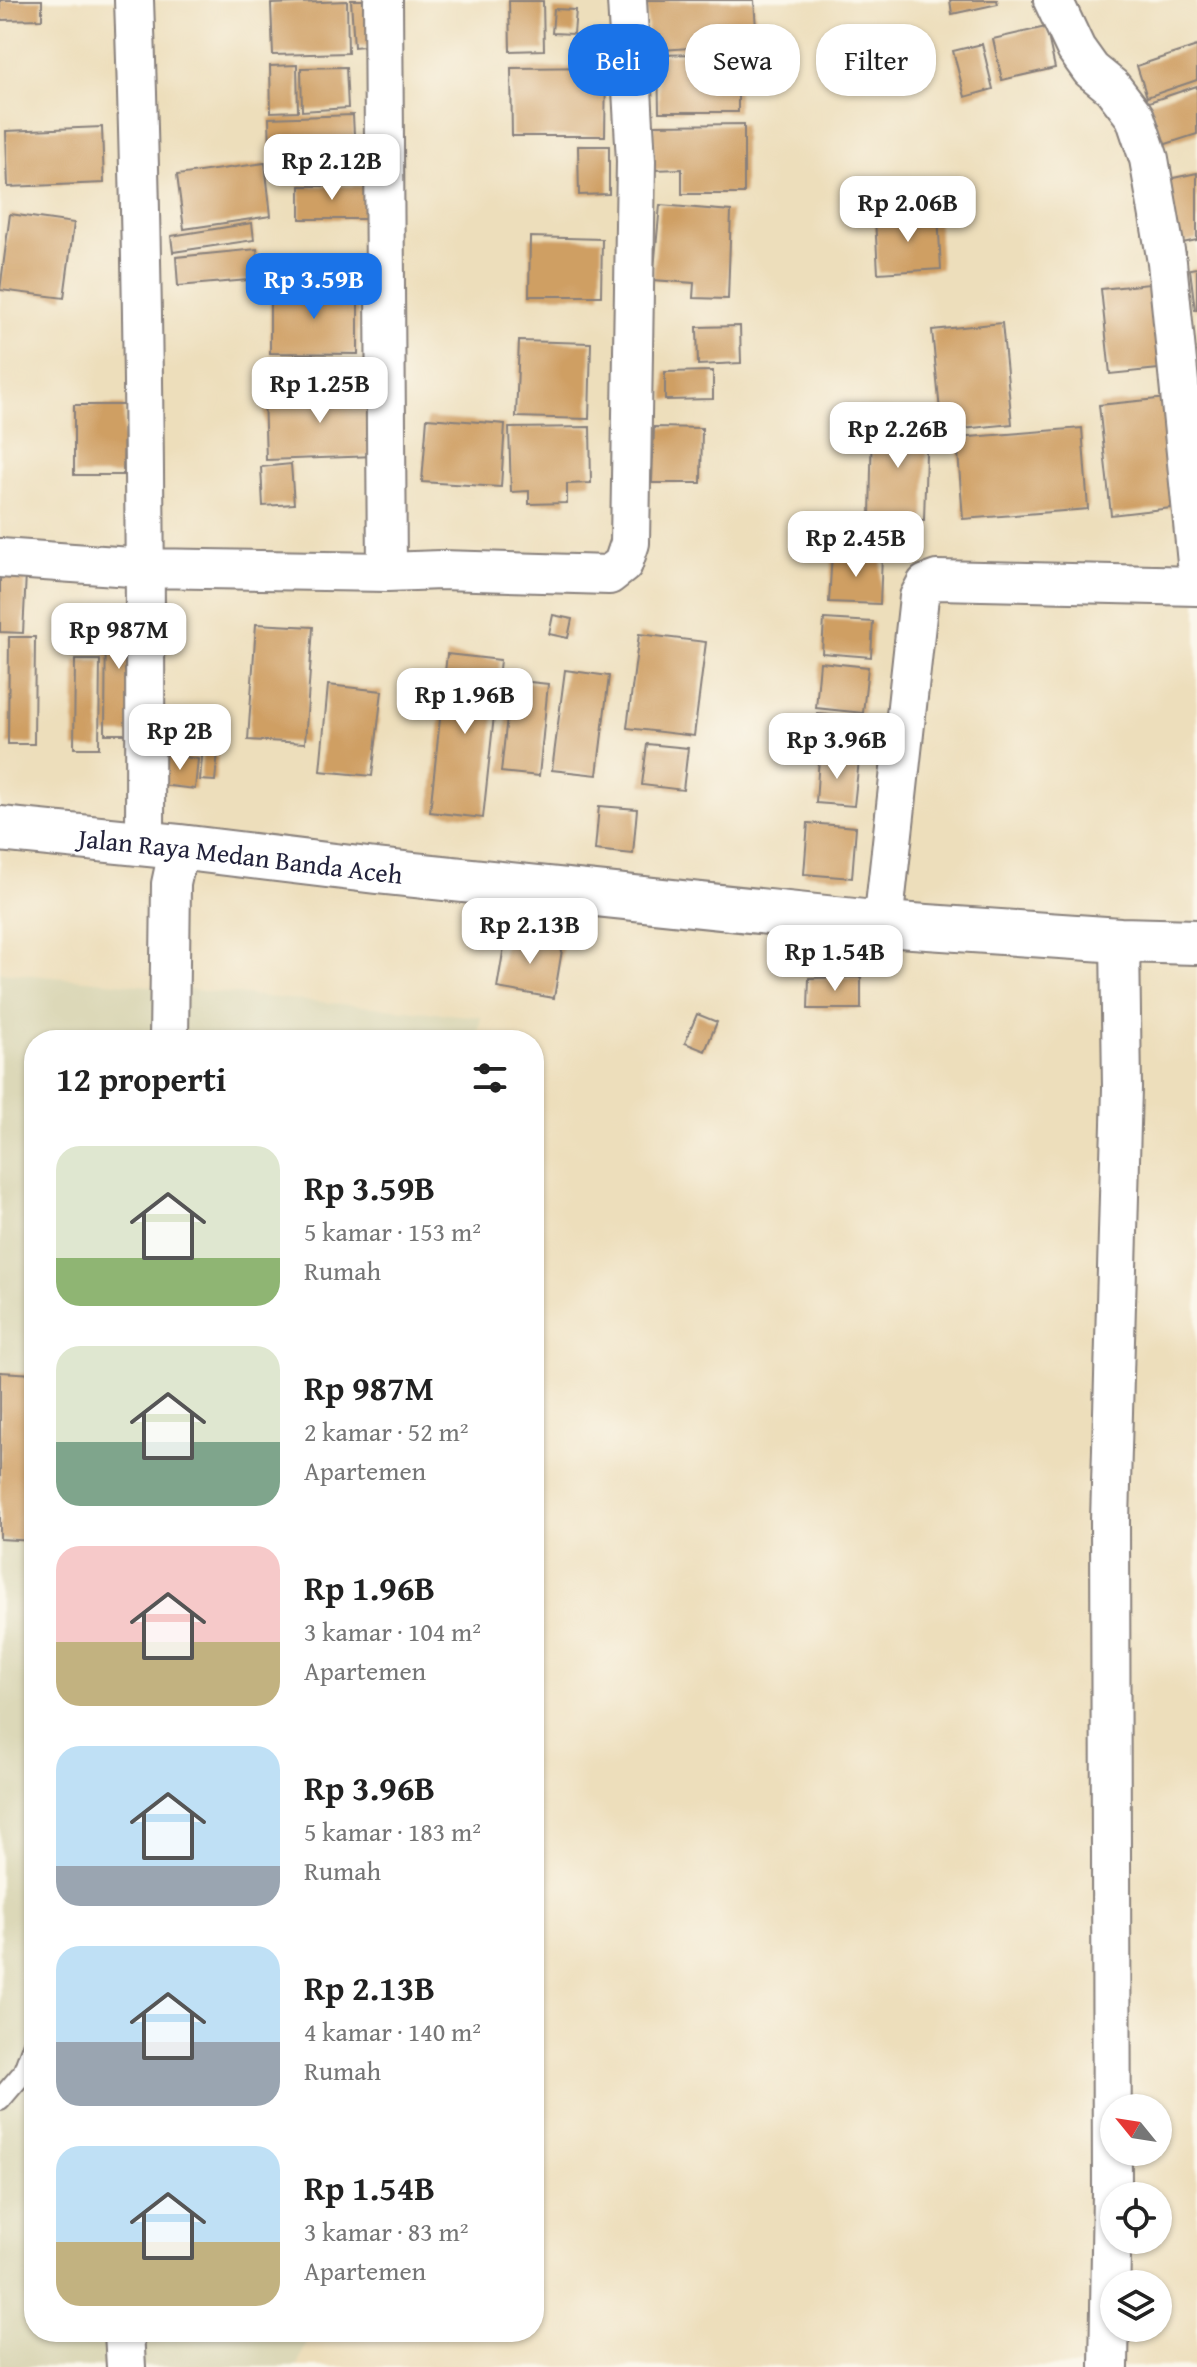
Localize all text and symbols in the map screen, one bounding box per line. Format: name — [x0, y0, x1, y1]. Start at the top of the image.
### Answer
chip: Beli — [568, 24, 669, 96]
chip: Sewa — [685, 24, 800, 96]
chip: Filter — [816, 24, 936, 96]
pin: Rp 2.12B — [249, 134, 415, 202]
text: Rp 2.12B — [282, 140, 382, 179]
pin: Rp 2.06B — [825, 176, 991, 244]
text: Rp 2.06B — [858, 182, 958, 221]
pin: Rp 3.59B — [231, 253, 397, 321]
text: Rp 3.59B — [264, 259, 364, 298]
pin: Rp 1.25B — [237, 357, 403, 425]
text: Rp 1.25B — [270, 363, 370, 402]
pin: Rp 2.26B — [815, 402, 981, 470]
text: Rp 2.26B — [848, 408, 948, 447]
pin: Rp 2.45B — [773, 511, 939, 579]
text: Rp 2.45B — [806, 517, 906, 556]
pin: Rp 987M — [45, 603, 193, 671]
text: Rp 987M — [69, 609, 169, 648]
pin: Rp 1.96B — [382, 668, 548, 736]
text: Rp 1.96B — [415, 674, 515, 713]
pin: Rp 2B — [124, 704, 236, 772]
text: Rp 2B — [147, 710, 213, 749]
pin: Rp 3.96B — [754, 713, 920, 781]
text: Rp 3.96B — [787, 719, 887, 758]
street label: Jalan Raya Medan Banda Aceh — [74, 817, 405, 893]
pin: Rp 2.13B — [447, 898, 613, 966]
text: Rp 2.13B — [480, 904, 580, 943]
pin: Rp 1.54B — [752, 925, 918, 993]
text: Rp 1.54B — [785, 931, 885, 970]
text: 12 properti — [56, 1054, 226, 1103]
icon: filters — [468, 1056, 512, 1100]
text: Rp 3.59B — [304, 1163, 435, 1212]
icon: home — [120, 1178, 216, 1274]
text: 5 kamar · 153 m² — [304, 1212, 481, 1251]
text: Rumah — [304, 1251, 381, 1290]
text: Rp 987M — [304, 1363, 434, 1412]
icon: home — [120, 1378, 216, 1474]
text: 2 kamar · 52 m² — [304, 1412, 469, 1451]
text: Apartemen — [304, 1451, 426, 1490]
text: Rp 1.96B — [304, 1563, 435, 1612]
icon: home — [120, 1578, 216, 1674]
text: 3 kamar · 104 m² — [304, 1612, 481, 1651]
text: Apartemen — [304, 1651, 426, 1690]
text: Rp 3.96B — [304, 1763, 435, 1812]
icon: home — [120, 1778, 216, 1874]
text: 5 kamar · 183 m² — [304, 1812, 481, 1851]
text: Rumah — [304, 1851, 381, 1890]
text: Rp 2.13B — [304, 1963, 435, 2012]
icon: home — [120, 1978, 216, 2074]
text: 4 kamar · 140 m² — [304, 2012, 481, 2051]
text: Rumah — [304, 2051, 381, 2090]
north arrow — [1100, 2094, 1172, 2166]
map controls — [1100, 2094, 1172, 2342]
text: Rp 1.54B — [304, 2163, 435, 2212]
icon: home — [120, 2178, 216, 2274]
button: locate — [1100, 2182, 1172, 2254]
text: 3 kamar · 83 m² — [304, 2212, 469, 2251]
text: Apartemen — [304, 2251, 426, 2290]
button: layers — [1100, 2270, 1172, 2342]

